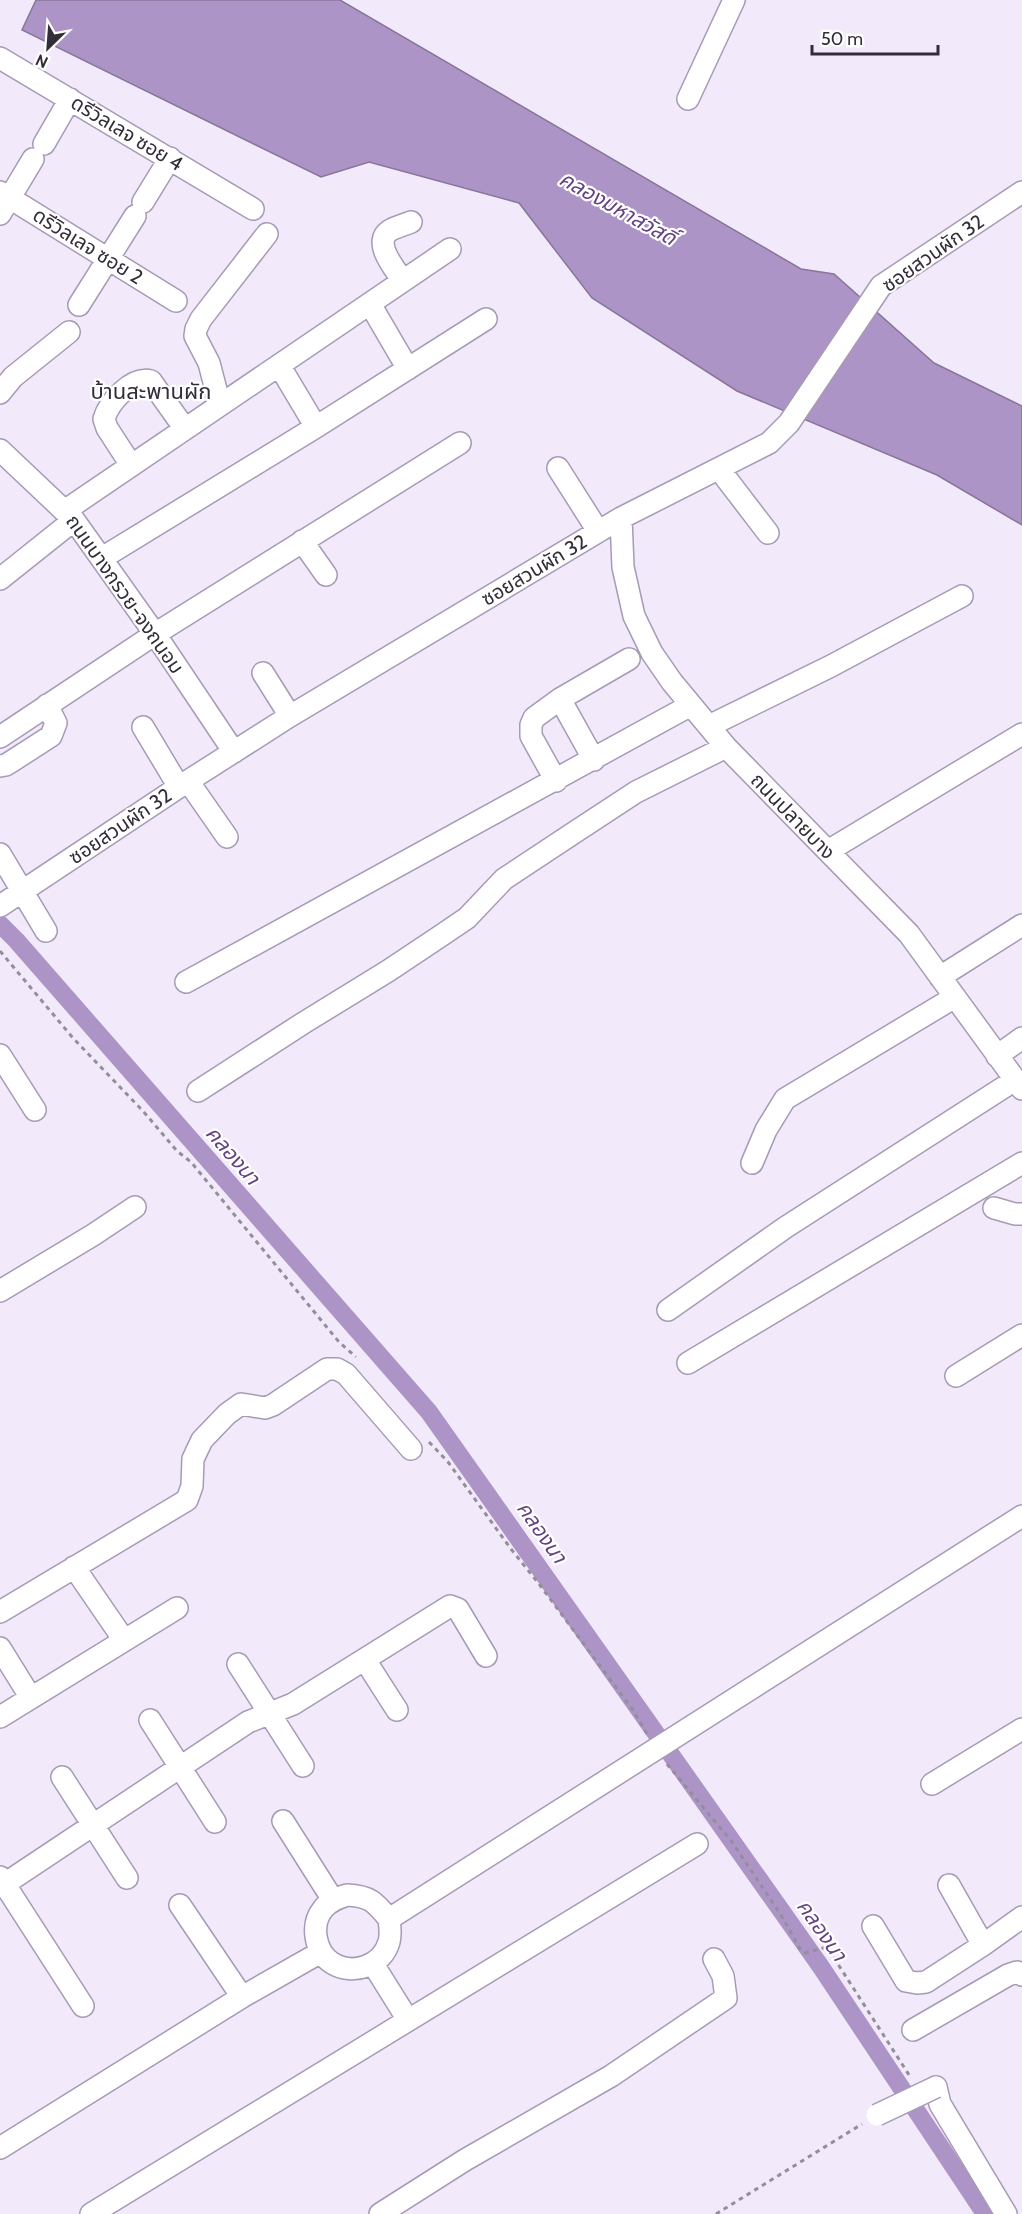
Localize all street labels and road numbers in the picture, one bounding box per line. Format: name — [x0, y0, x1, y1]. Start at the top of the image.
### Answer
street label: ดรีวิลเลจ ซอย 4 — [67, 90, 188, 176]
street label: ดรีวิลเลจ ซอย 2 — [29, 203, 147, 289]
street label: ซอยสวนผัก 32 — [877, 209, 989, 297]
street label: ถนนบางกรวย-จงถนอม — [61, 510, 189, 678]
street label: ซอยสวนผัก 32 — [477, 529, 591, 611]
street label: ถนนปลายบาง — [746, 768, 840, 864]
street label: ซอยสวนผัก 32 — [64, 783, 176, 869]

